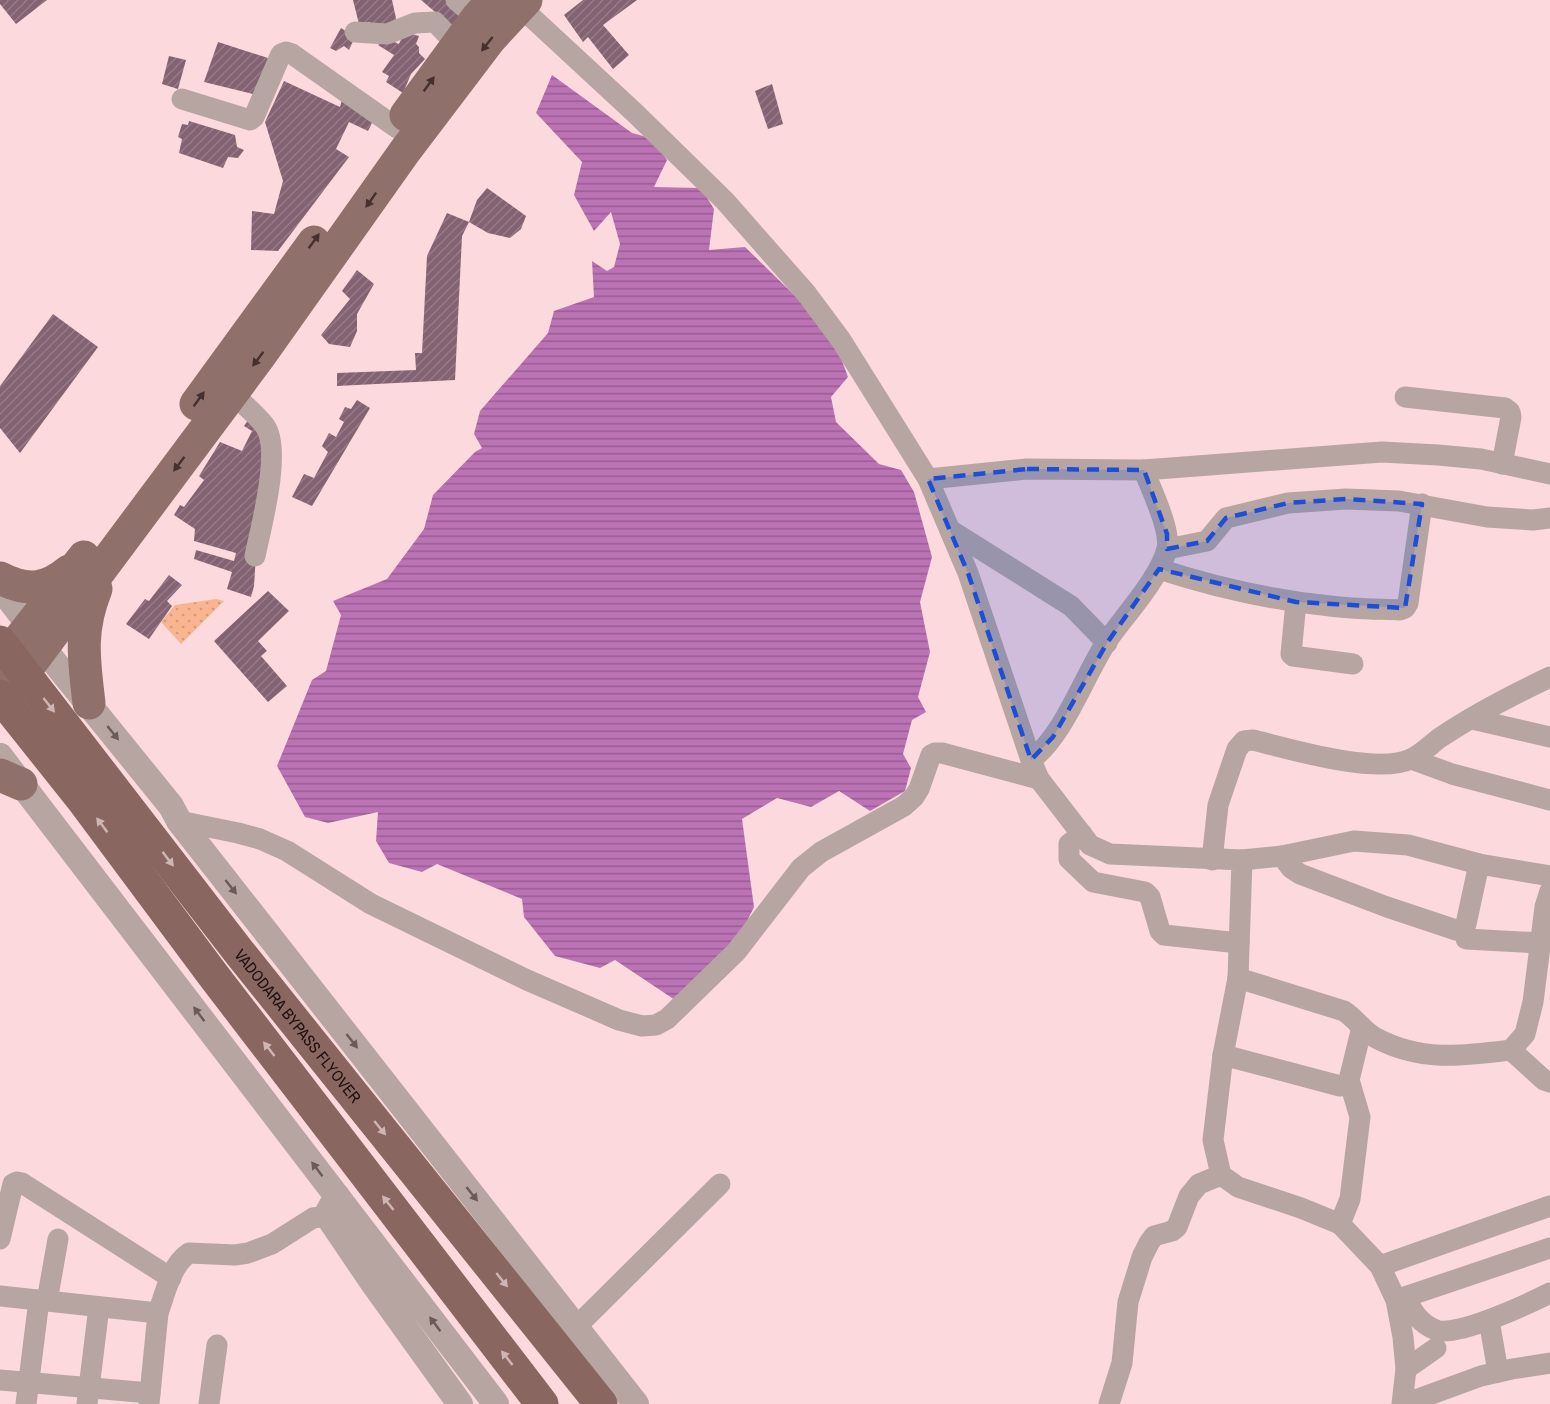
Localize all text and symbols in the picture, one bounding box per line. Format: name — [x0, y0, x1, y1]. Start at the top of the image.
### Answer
one-way arrow — [481, 36, 494, 52]
one-way arrow — [423, 76, 435, 92]
one-way arrow — [365, 192, 377, 208]
one-way arrow — [308, 234, 320, 250]
one-way arrow — [252, 352, 264, 367]
one-way arrow — [193, 391, 205, 407]
one-way arrow — [173, 457, 185, 472]
one-way arrow — [42, 697, 55, 713]
one-way arrow — [106, 725, 119, 741]
one-way arrow — [96, 818, 108, 833]
one-way arrow — [162, 851, 175, 867]
one-way arrow — [225, 879, 237, 895]
street label: VADODARA BYPASS FLYOVER — [230, 944, 367, 1108]
one-way arrow — [193, 1007, 205, 1022]
one-way arrow — [345, 1033, 357, 1048]
one-way arrow — [263, 1041, 275, 1057]
one-way arrow — [373, 1120, 386, 1135]
one-way arrow — [311, 1162, 323, 1177]
one-way arrow — [466, 1186, 479, 1202]
one-way arrow — [381, 1195, 394, 1211]
one-way arrow — [495, 1272, 508, 1288]
one-way arrow — [430, 1317, 442, 1332]
one-way arrow — [501, 1350, 513, 1365]

